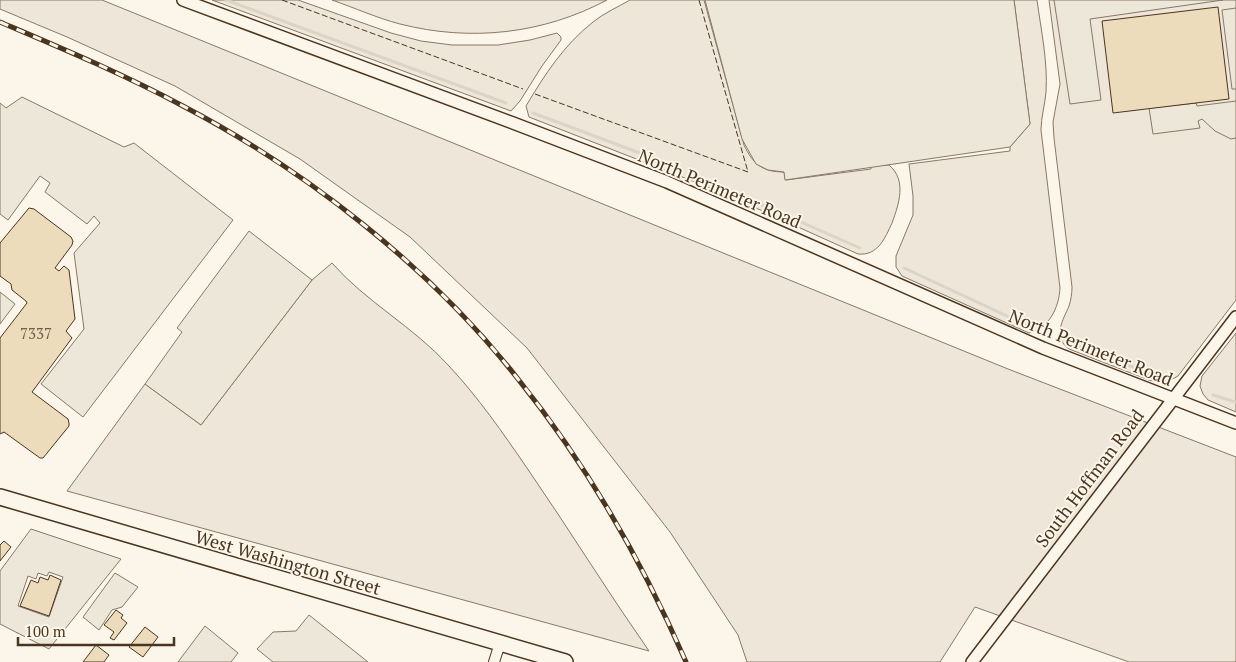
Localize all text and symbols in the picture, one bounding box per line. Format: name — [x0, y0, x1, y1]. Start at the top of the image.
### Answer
street label: North Perimeter Road — [635, 143, 805, 233]
street label: North Perimeter Road — [1005, 303, 1177, 391]
house number: 7337 — [20, 323, 52, 343]
street label: South Hoffman Road — [1029, 404, 1149, 552]
street label: West Washington Street — [192, 524, 384, 600]
scale bar — [18, 614, 174, 646]
text: 100 m — [25, 621, 66, 641]

